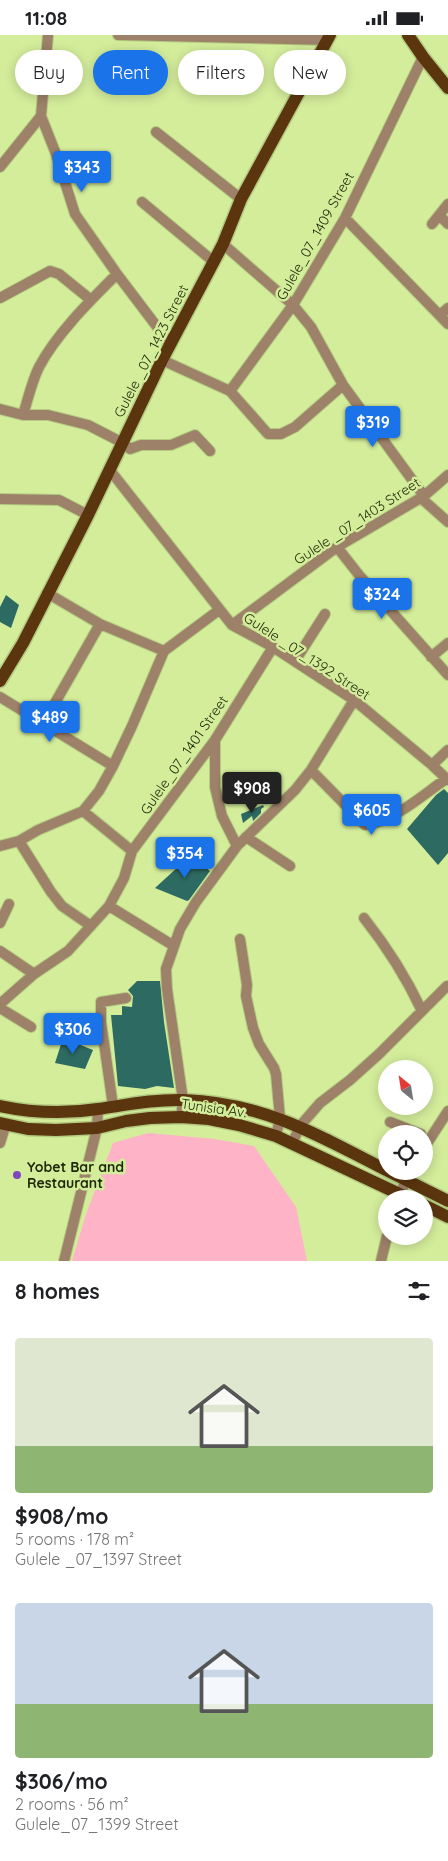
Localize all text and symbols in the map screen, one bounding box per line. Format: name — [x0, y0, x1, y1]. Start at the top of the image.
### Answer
text: 11:08 — [25, 6, 67, 30]
chip: Buy — [15, 50, 83, 95]
chip: Rent — [93, 50, 168, 95]
chip: Filters — [178, 50, 264, 95]
chip: New — [274, 50, 346, 95]
pin: $343 — [52, 151, 112, 193]
text: $343 — [64, 157, 100, 177]
street label: Gulele_07_1409 Street — [272, 169, 358, 303]
street label: Gulele _07_1423 Street — [110, 281, 192, 420]
pin: $319 — [343, 405, 403, 448]
text: $319 — [356, 412, 390, 432]
street label: Gulele _07_1403 Street — [290, 473, 424, 569]
pin: $324 — [352, 577, 412, 620]
text: $324 — [364, 584, 400, 604]
street label: Gulele _07_1392 Street — [240, 608, 374, 704]
street label: Gulele_07_1401 Street — [136, 692, 232, 818]
pin: $489 — [20, 701, 80, 743]
text: $489 — [32, 707, 68, 727]
pin: $908 — [222, 771, 282, 814]
text: $908 — [233, 778, 271, 798]
pin: $605 — [342, 793, 402, 836]
text: $605 — [353, 800, 391, 820]
pin: $354 — [155, 837, 215, 879]
text: $354 — [167, 843, 203, 863]
pin: $306 — [43, 1013, 103, 1055]
text: $306 — [55, 1019, 91, 1039]
north arrow — [378, 1060, 432, 1115]
map controls — [378, 1060, 433, 1245]
street label: Tunisia Av. — [180, 1094, 248, 1122]
button: locate — [378, 1125, 433, 1180]
place label: Yobet Bar and Restaurant — [27, 1158, 124, 1192]
marker: Yobet Bar and Restaurant — [11, 1169, 23, 1181]
button: layers — [378, 1190, 433, 1245]
icon: filters — [405, 1277, 433, 1305]
text: 8 homes — [15, 1278, 100, 1304]
icon: home — [179, 1371, 269, 1461]
text: $908/mo — [15, 1503, 108, 1529]
text: 5 rooms · 178 m² — [15, 1529, 134, 1549]
text: Gulele _07_1397 Street — [15, 1549, 182, 1569]
icon: home — [179, 1636, 269, 1726]
text: $306/mo — [15, 1768, 108, 1794]
text: 2 rooms · 56 m² — [15, 1794, 129, 1814]
text: Gulele_07_1399 Street — [15, 1814, 179, 1834]

